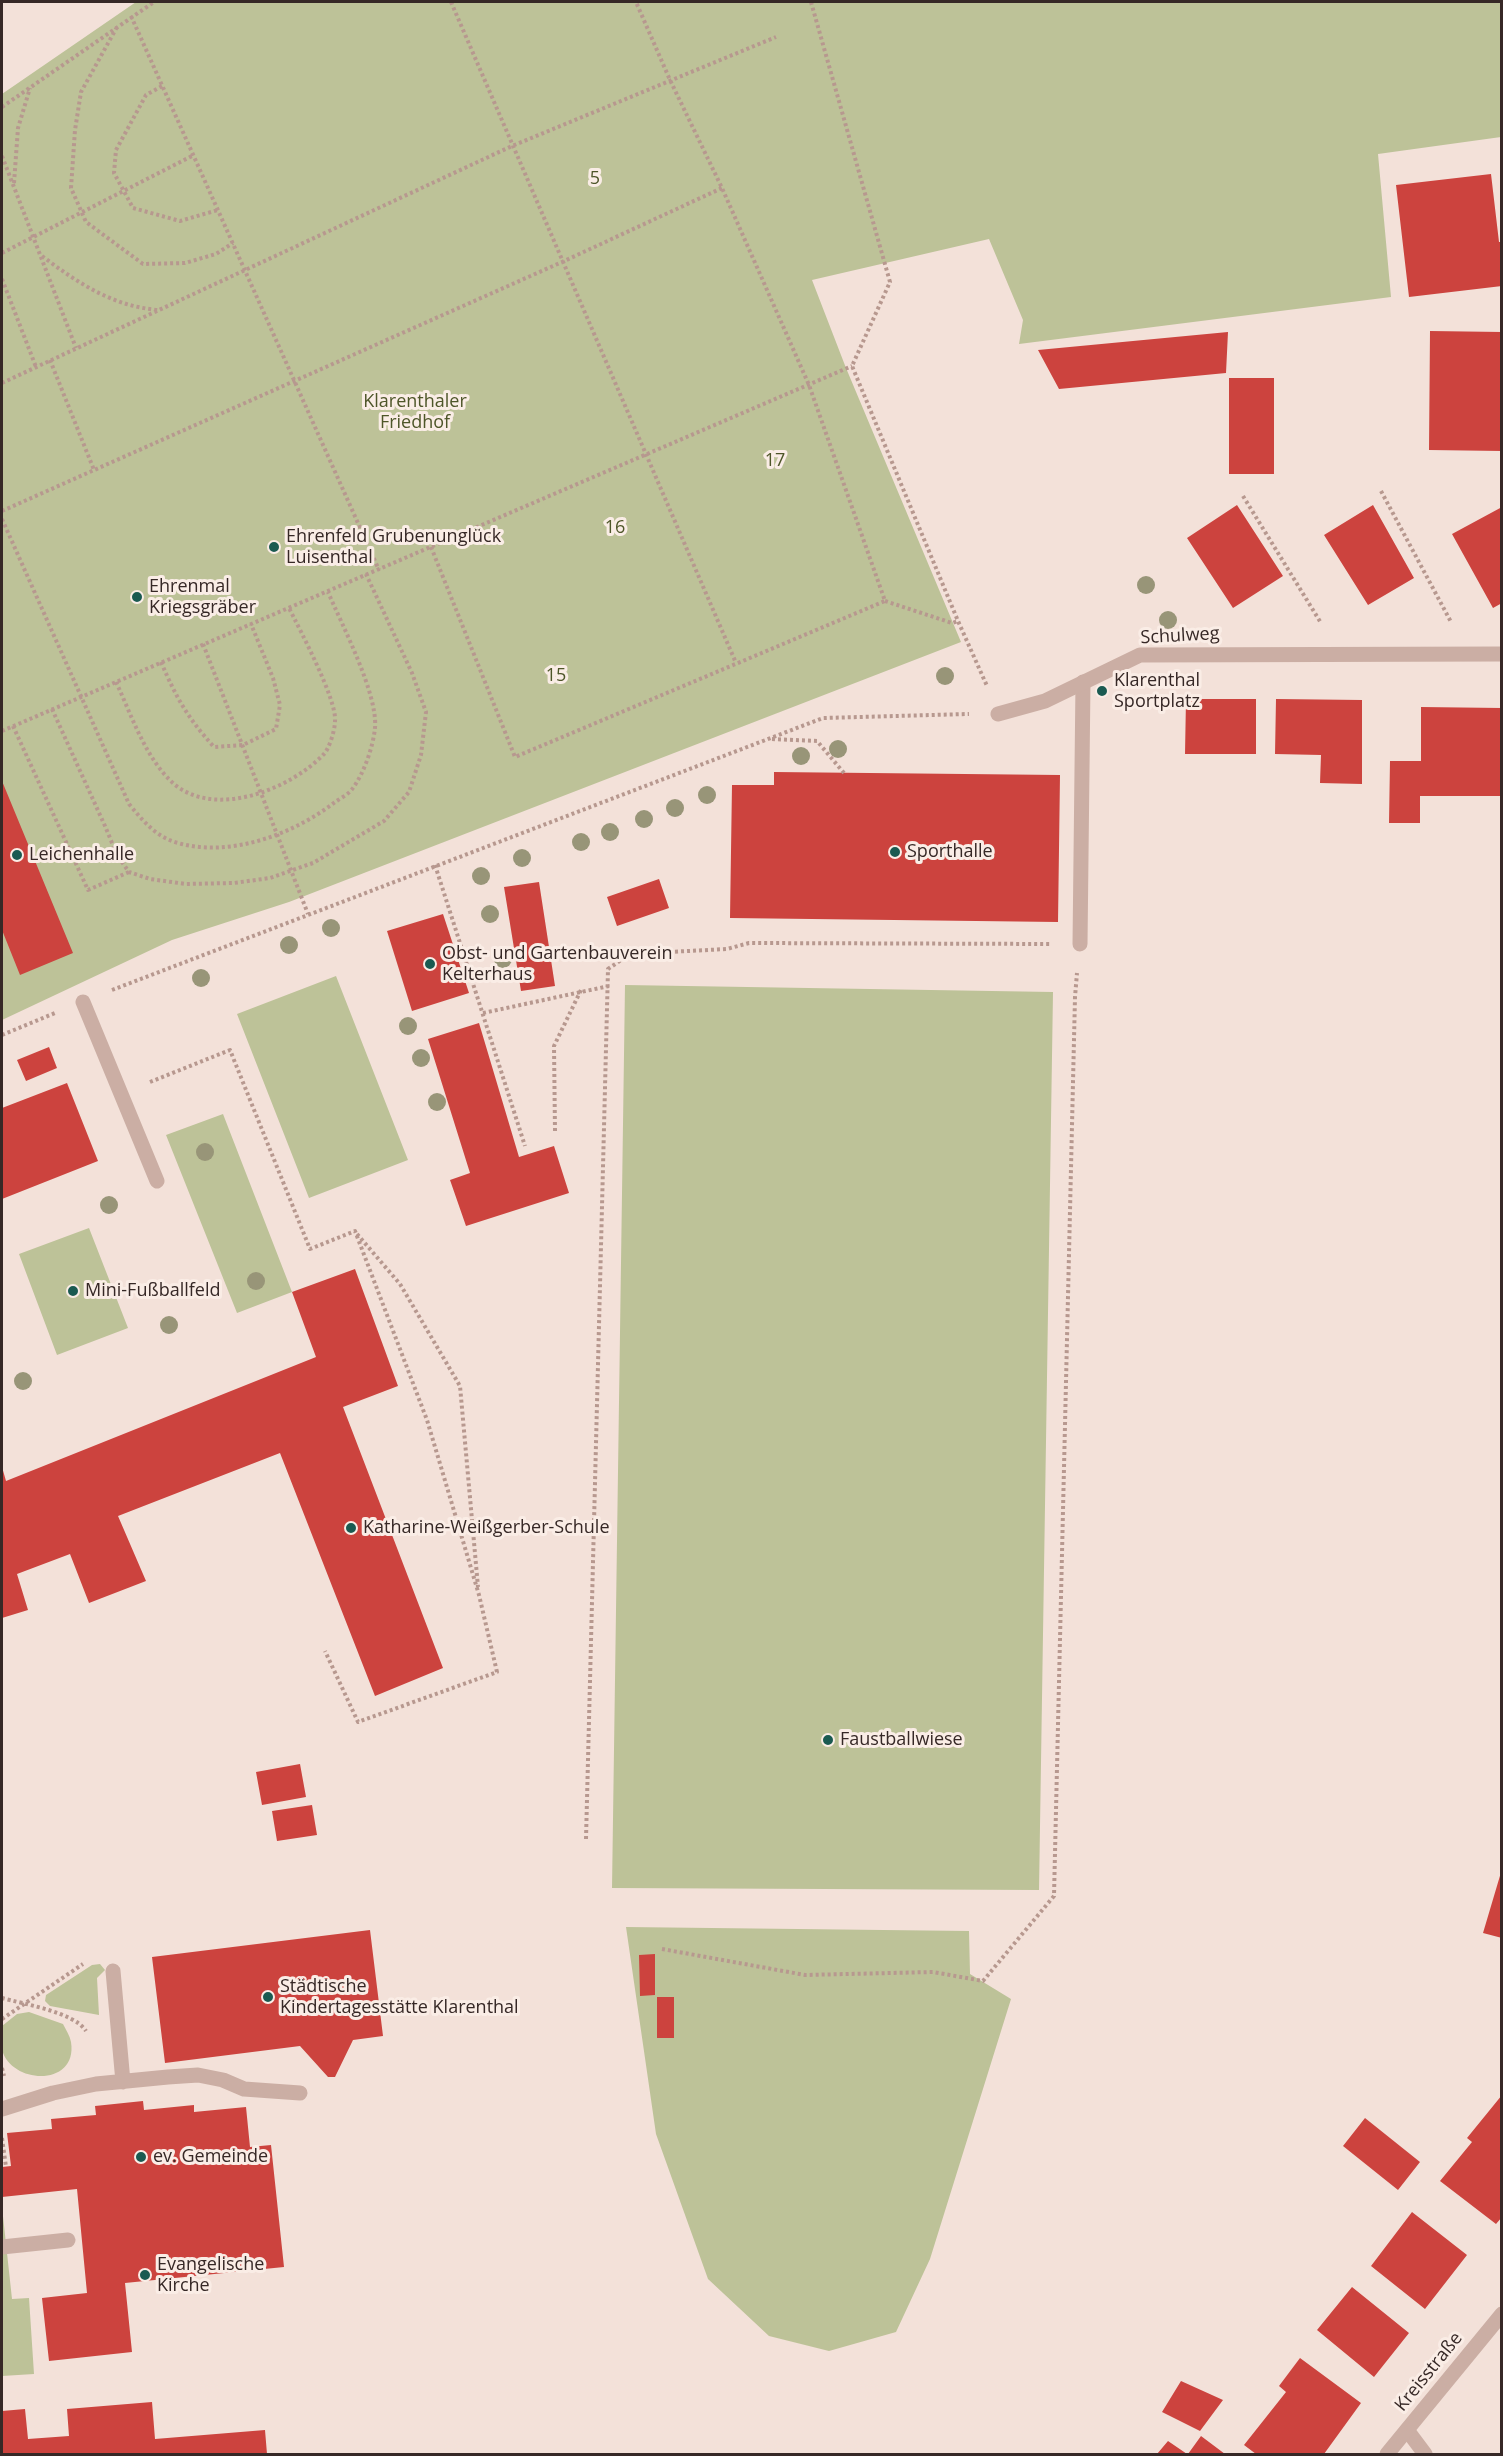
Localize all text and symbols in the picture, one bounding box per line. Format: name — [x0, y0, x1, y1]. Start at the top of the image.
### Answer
park label: 5 — [590, 168, 600, 190]
park label: Klarenthaler Friedhof — [363, 391, 467, 434]
park label: 17 — [765, 450, 785, 472]
park label: 16 — [605, 517, 625, 539]
place label: Ehrenfeld Grubenunglück Luisenthal — [286, 526, 501, 568]
marker: Ehrenfeld Grubenunglück Luisenthal — [267, 540, 281, 554]
place label: Ehrenmal Kriegsgräber — [149, 576, 256, 618]
marker: Ehrenmal Kriegsgräber — [130, 590, 144, 604]
street label: Schulweg — [1140, 623, 1220, 649]
park label: 15 — [546, 665, 566, 687]
place label: Klarenthal Sportplatz — [1114, 670, 1200, 712]
marker: Klarenthal Sportplatz — [1095, 684, 1109, 698]
place label: Sporthalle — [907, 841, 993, 863]
place label: Leichenhalle — [29, 844, 134, 866]
marker: Sporthalle — [888, 845, 902, 859]
marker: Leichenhalle — [10, 848, 24, 862]
place label: Obst- und Gartenbauverein Kelterhaus — [442, 943, 672, 986]
marker: Obst- und Gartenbauverein Kelterhaus — [423, 957, 437, 971]
place label: Mini-Fußballfeld — [85, 1280, 220, 1302]
marker: Mini-Fußballfeld — [66, 1284, 80, 1298]
place label: Katharine-Weißgerber-Schule — [363, 1517, 610, 1539]
marker: Katharine-Weißgerber-Schule — [344, 1521, 358, 1535]
place label: Faustballwiese — [840, 1729, 963, 1751]
marker: Faustballwiese — [821, 1733, 835, 1747]
place label: Städtische Kindertagesstätte Klarenthal — [280, 1976, 519, 2018]
marker: Städtische Kindertagesstätte Klarenthal — [261, 1990, 275, 2004]
place label: ev. Gemeinde — [153, 2146, 268, 2168]
marker: ev. Gemeinde — [134, 2150, 148, 2164]
place label: Evangelische Kirche — [157, 2254, 264, 2296]
marker: Evangelische Kirche — [138, 2268, 152, 2282]
street label: Kreisstraße — [1391, 2328, 1467, 2416]

